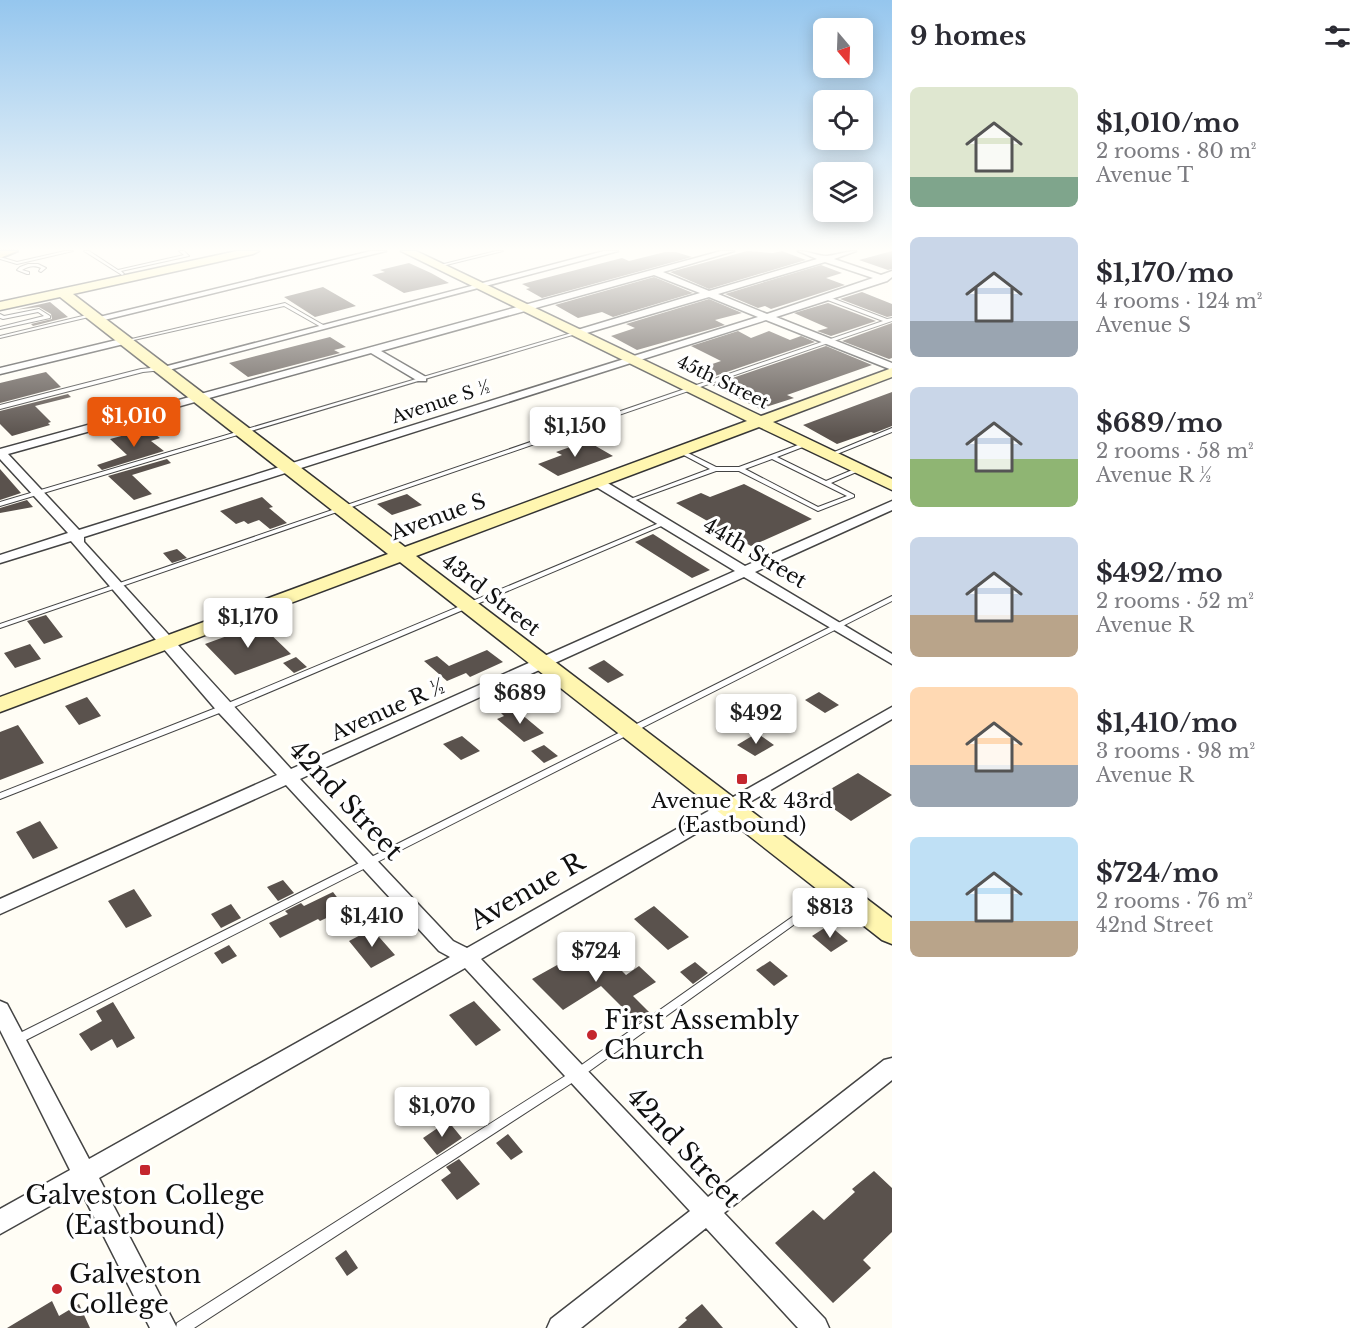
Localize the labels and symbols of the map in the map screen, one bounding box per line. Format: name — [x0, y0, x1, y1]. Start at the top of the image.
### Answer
north arrow — [813, 18, 873, 78]
street label: 45th Street — [674, 350, 773, 414]
street label: Avenue S ½ — [388, 376, 493, 429]
pin: $1,010 — [85, 397, 183, 448]
pin: $1,150 — [526, 407, 624, 458]
street label: Avenue S — [386, 488, 489, 547]
street label: 44th Street — [699, 512, 812, 594]
street label: 43rd Street — [436, 548, 546, 642]
pin: $1,170 — [199, 598, 297, 649]
street label: Avenue R ½ — [326, 673, 449, 747]
pin: $689 — [484, 674, 556, 725]
pin: $492 — [720, 694, 792, 745]
street label: 42nd Street — [282, 733, 410, 867]
marker: Avenue R & 43rd (Eastbound) — [735, 772, 749, 786]
place label: Avenue R & 43rd (Eastbound) — [650, 788, 833, 838]
street label: Avenue R — [463, 845, 591, 937]
pin: $813 — [794, 888, 866, 939]
pin: $1,410 — [323, 897, 421, 948]
pin: $724 — [560, 932, 632, 983]
place label: First Assembly Church — [604, 1004, 800, 1066]
marker: First Assembly Church — [585, 1028, 599, 1042]
street label: 42nd Street — [620, 1080, 748, 1214]
pin: $1,070 — [393, 1087, 491, 1138]
marker: Galveston College (Eastbound) — [138, 1163, 152, 1177]
place label: Galveston College (Eastbound) — [25, 1179, 265, 1241]
place label: Galveston College — [69, 1258, 201, 1320]
marker: Galveston College — [50, 1282, 64, 1296]

